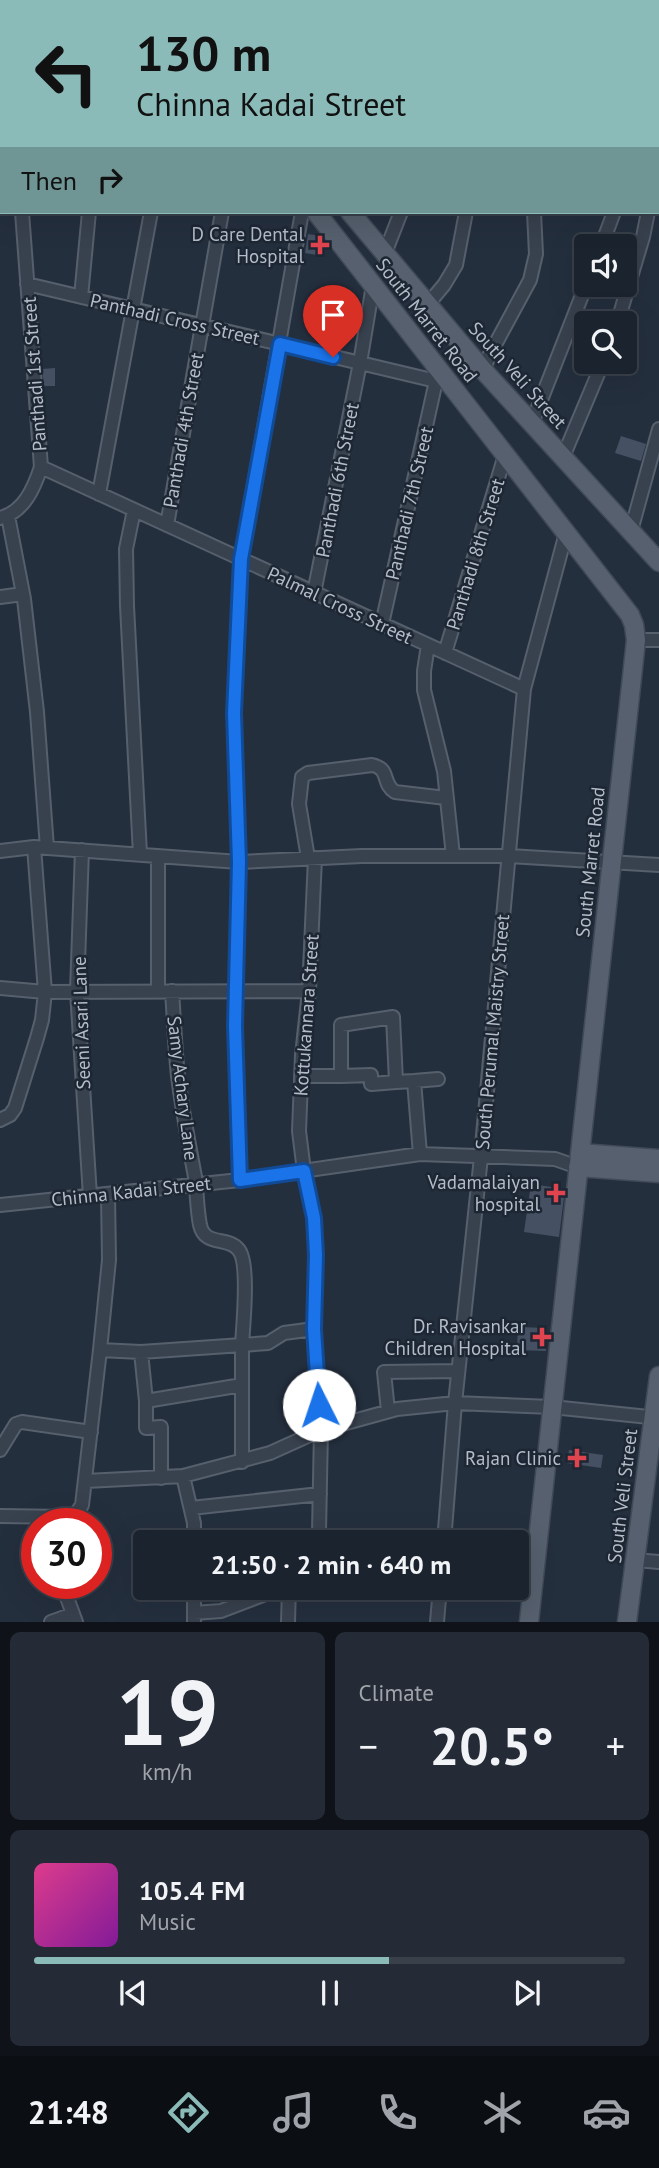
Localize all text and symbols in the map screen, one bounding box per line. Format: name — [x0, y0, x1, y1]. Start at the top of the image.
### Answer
text: 130 m — [136, 21, 271, 85]
icon: left — [21, 28, 112, 119]
text: Chinna Kadai Street — [136, 83, 406, 125]
icon: right — [91, 161, 129, 199]
text: Then — [21, 164, 77, 197]
place label: D Care Dental Hospital — [191, 222, 304, 268]
map controls — [574, 234, 637, 374]
button: sound — [574, 234, 637, 297]
marker: D Care Dental Hospital — [310, 235, 330, 255]
street label: South Marret Road — [371, 253, 483, 387]
pin — [303, 285, 363, 357]
street label: Panthadi Cross Street — [88, 288, 263, 350]
street label: Panthadi 1st Street — [17, 295, 51, 452]
icon: arrive — [314, 296, 352, 334]
button: search — [574, 311, 637, 374]
street label: South Veli Street — [464, 317, 573, 434]
street label: Panthadi 4th Street — [158, 350, 209, 509]
street label: Panthadi 6th Street — [310, 400, 364, 559]
street label: Panthadi 7th Street — [380, 423, 438, 582]
street label: Panthadi 8th Street — [441, 475, 510, 633]
street label: Palmal Cross Street — [264, 561, 417, 649]
street label: South Marret Road — [570, 786, 610, 938]
street label: South Perumal Maistry Street — [470, 913, 514, 1151]
street label: Kottukannara Street — [288, 933, 324, 1097]
street label: Seeni Asari Lane — [67, 956, 95, 1090]
street label: Samy Achary Lane — [162, 1014, 204, 1162]
place label: Vadamalaiyan hospital — [427, 1170, 540, 1216]
street label: Chinna Kadai Street — [50, 1171, 213, 1211]
marker: Vadamalaiyan hospital — [546, 1183, 566, 1203]
place label: Dr. Ravisankar Children Hospital — [385, 1314, 527, 1360]
marker: Dr. Ravisankar Children Hospital — [532, 1327, 552, 1347]
position arrow — [282, 1368, 356, 1442]
street label: South Veli Street — [602, 1427, 642, 1565]
place label: Rajan Clinic — [465, 1446, 561, 1470]
marker: Rajan Clinic — [567, 1448, 587, 1468]
speed limit sign: 30 — [21, 1508, 112, 1599]
text: 21:50 · 2 min · 640 m — [211, 1548, 451, 1581]
text: 19 — [116, 1652, 219, 1770]
text: Climate — [359, 1678, 434, 1707]
text: 20.5° — [430, 1712, 554, 1779]
text: − — [359, 1721, 378, 1770]
text: + — [606, 1721, 625, 1770]
text: km/h — [142, 1757, 192, 1786]
text: 105.4 FM — [139, 1874, 245, 1907]
text: Music — [139, 1907, 196, 1936]
icon: previous — [114, 1974, 152, 2012]
icon: pause — [311, 1974, 349, 2012]
icon: next — [508, 1974, 546, 2012]
icon: directions — [164, 2088, 213, 2137]
icon: music — [269, 2088, 318, 2137]
icon: phone — [373, 2088, 422, 2137]
icon: climate — [478, 2088, 527, 2137]
icon: car — [582, 2088, 631, 2137]
text: 21:48 — [28, 2091, 109, 2133]

